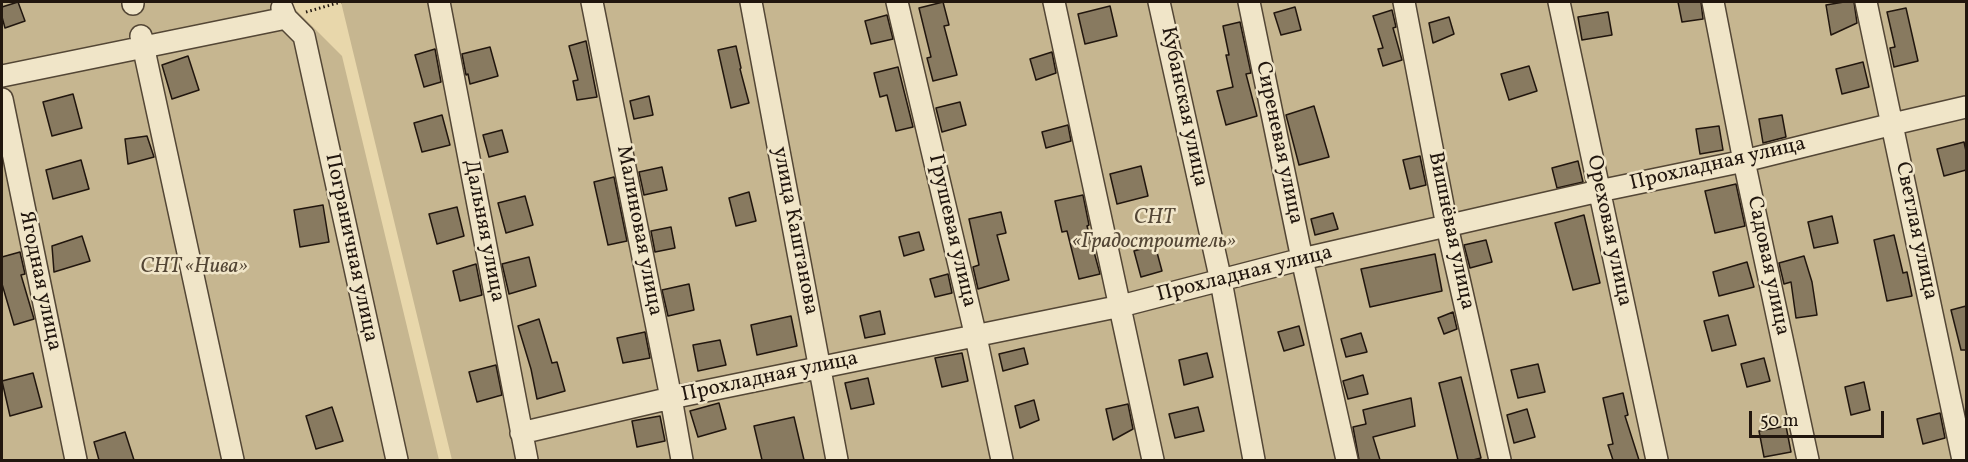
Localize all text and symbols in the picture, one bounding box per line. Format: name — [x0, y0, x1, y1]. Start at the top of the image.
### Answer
street label: Кубанская улица — [1154, 25, 1212, 189]
street label: Сиреневая улица — [1248, 59, 1308, 227]
street label: Прохладная улица — [1627, 132, 1809, 198]
street label: Малиновая улица — [609, 144, 667, 318]
street label: улица Каштанова — [765, 145, 823, 317]
street label: Вишнёвая улица — [1421, 150, 1479, 312]
street label: Пограничная улица — [318, 151, 382, 345]
street label: Грушевая улица — [921, 152, 981, 310]
street label: Ореховая улица — [1580, 153, 1636, 309]
street label: Дальняя улица — [457, 158, 509, 304]
street label: Светлая улица — [1888, 160, 1942, 302]
street label: Садовая улица — [1740, 194, 1794, 338]
park label: СНТ «Градостроитель» — [1072, 206, 1236, 256]
street label: Ягодная улица — [12, 209, 66, 353]
street label: Прохладная улица — [1155, 241, 1335, 309]
park label: СНТ «Нива» — [140, 255, 248, 281]
street label: Прохладная улица — [679, 347, 861, 409]
scale bar — [1752, 399, 1887, 437]
text: 50 m — [1760, 409, 1799, 434]

